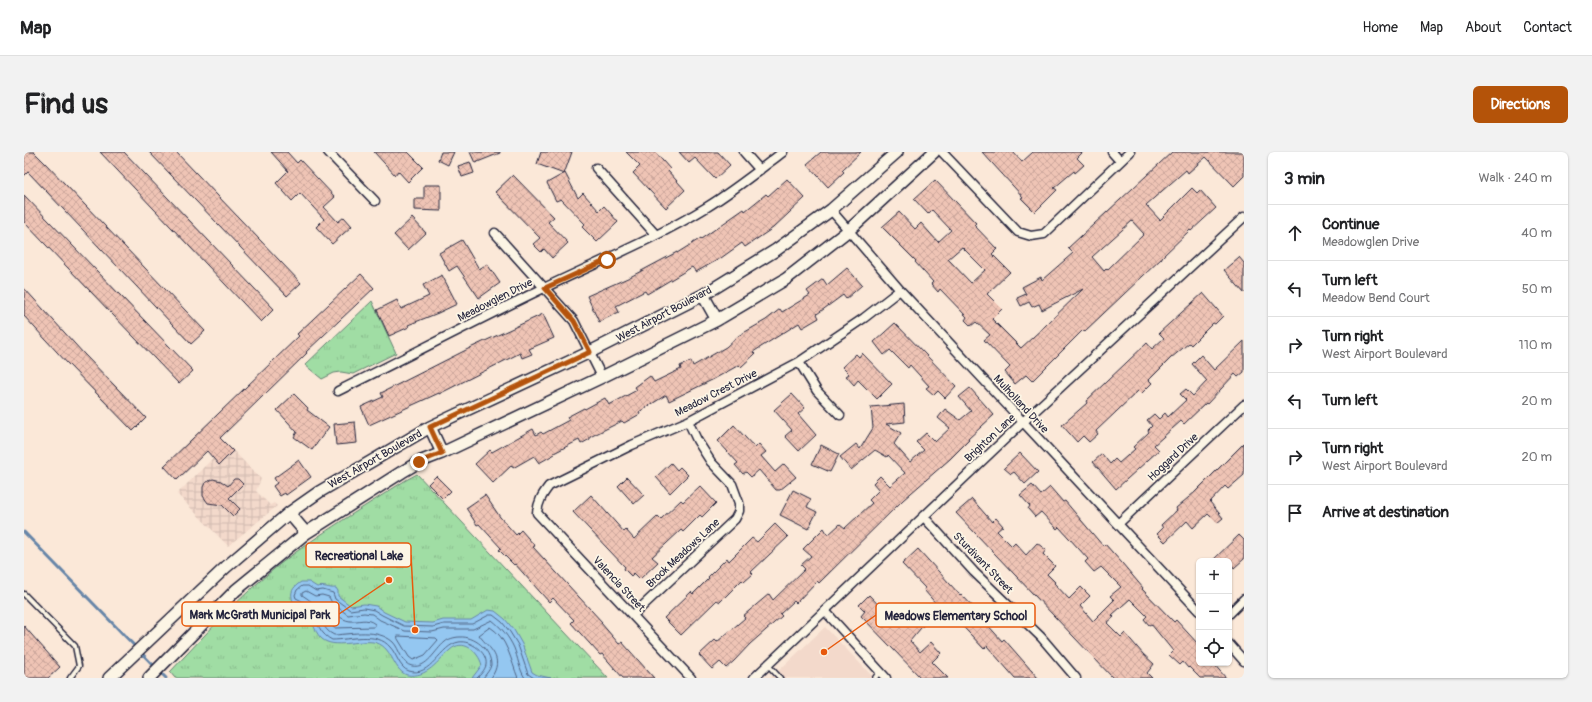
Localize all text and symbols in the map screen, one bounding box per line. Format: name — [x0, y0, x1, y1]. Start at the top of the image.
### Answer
text: Map — [20, 16, 51, 40]
text: Home — [1363, 19, 1398, 36]
text: Map — [1420, 19, 1443, 36]
text: About — [1465, 19, 1501, 36]
text: Contact — [1523, 19, 1572, 36]
button: Directions — [1473, 86, 1568, 123]
text: Find us — [24, 87, 108, 122]
text: 3 min — [1284, 168, 1325, 189]
text: Walk · 240 m — [1478, 170, 1552, 186]
text: Continue — [1322, 215, 1380, 234]
icon: ahead — [1284, 222, 1306, 244]
text: 40 m — [1521, 225, 1552, 241]
text: Meadowglen Drive — [1322, 234, 1419, 250]
route start — [598, 251, 616, 269]
text: Turn left — [1322, 271, 1378, 290]
street label: Meadowglen Drive — [455, 275, 535, 324]
icon: left — [1284, 278, 1306, 300]
text: 50 m — [1522, 281, 1552, 297]
street label: West Airport Boulevard — [614, 283, 714, 345]
text: Meadow Bend Court — [1322, 290, 1430, 306]
text: Turn right — [1322, 327, 1383, 346]
icon: right — [1284, 334, 1306, 356]
text: 110 m — [1519, 337, 1552, 353]
text: West Airport Boulevard — [1322, 346, 1448, 362]
street label: Meadow Crest Drive — [673, 366, 760, 419]
street label: Mulholland Drive — [991, 372, 1052, 436]
icon: left — [1284, 390, 1306, 412]
text: Turn left — [1322, 391, 1378, 410]
text: 20 m — [1521, 393, 1552, 409]
street label: Brighton Lane — [962, 411, 1018, 465]
street label: West Airport Boulevard — [326, 427, 424, 491]
street label: Hoggard Drive — [1145, 430, 1201, 484]
text: Turn right — [1322, 439, 1383, 458]
icon: right — [1284, 446, 1306, 468]
text: 20 m — [1521, 449, 1552, 465]
route end — [410, 453, 428, 471]
text: West Airport Boulevard — [1322, 458, 1448, 474]
icon: arrive — [1284, 502, 1306, 524]
text: Arrive at destination — [1322, 503, 1449, 522]
street label: Brook Meadows Lane — [644, 515, 723, 590]
street label: Sturdivant Street — [950, 530, 1016, 597]
callout: Recreational Lake — [306, 543, 411, 567]
text: Recreational Lake — [315, 549, 404, 564]
street label: Valencia Street — [590, 554, 648, 615]
map controls — [1196, 558, 1232, 666]
button: + — [1196, 558, 1232, 594]
button: − — [1196, 594, 1232, 630]
callout: Mark McGrath Municipal Park — [182, 602, 339, 626]
callout: Meadows Elementary School — [876, 603, 1035, 627]
text: Mark McGrath Municipal Park — [190, 608, 331, 623]
text: Meadows Elementary School — [885, 609, 1028, 624]
button: locate — [1196, 630, 1232, 666]

